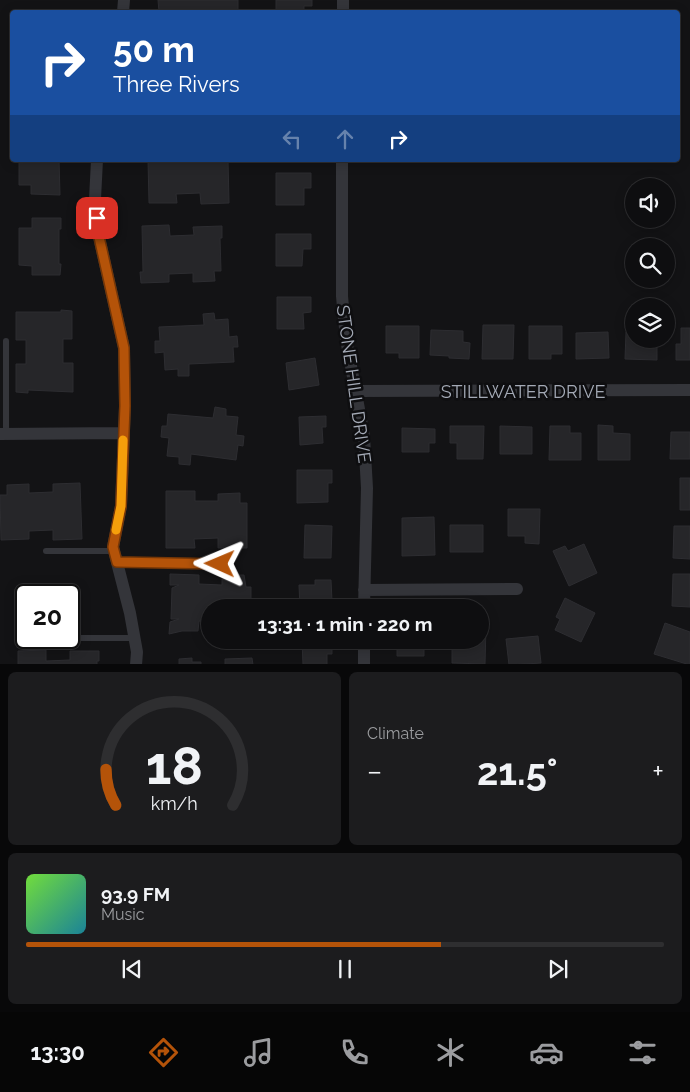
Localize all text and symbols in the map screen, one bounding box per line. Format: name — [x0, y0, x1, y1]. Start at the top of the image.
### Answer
text: 50 m — [113, 29, 195, 70]
icon: right — [30, 30, 95, 95]
text: Three Rivers — [113, 71, 240, 97]
icon: left — [278, 125, 306, 153]
icon: ahead — [331, 125, 359, 153]
icon: right — [384, 125, 412, 153]
map controls — [625, 178, 675, 348]
button: sound — [625, 178, 675, 228]
pin — [76, 197, 118, 239]
icon: arrive — [83, 204, 111, 232]
button: search — [625, 238, 675, 288]
button: layers — [625, 298, 675, 348]
street label: STONE HILL DRIVE — [333, 304, 376, 464]
street label: STILLWATER DRIVE — [441, 381, 605, 402]
position arrow — [193, 537, 245, 589]
speed limit sign: 20 — [15, 584, 80, 649]
text: 13:31 · 1 min · 220 m — [258, 613, 432, 635]
text: Climate — [367, 724, 424, 743]
text: 18 — [146, 735, 203, 796]
text: 21.5° — [477, 749, 558, 794]
text: − — [367, 755, 382, 788]
text: + — [652, 755, 664, 788]
text: km/h — [151, 793, 198, 814]
text: 93.9 FM — [101, 883, 170, 905]
text: Music — [101, 905, 145, 924]
icon: previous — [118, 955, 146, 983]
icon: pause — [331, 955, 359, 983]
icon: next — [544, 955, 572, 983]
icon: directions — [146, 1035, 181, 1070]
icon: music — [241, 1035, 276, 1070]
icon: phone — [337, 1035, 372, 1070]
icon: climate — [433, 1035, 468, 1070]
icon: car — [529, 1035, 564, 1070]
icon: filters — [625, 1035, 660, 1070]
text: 13:30 — [30, 1039, 85, 1065]

